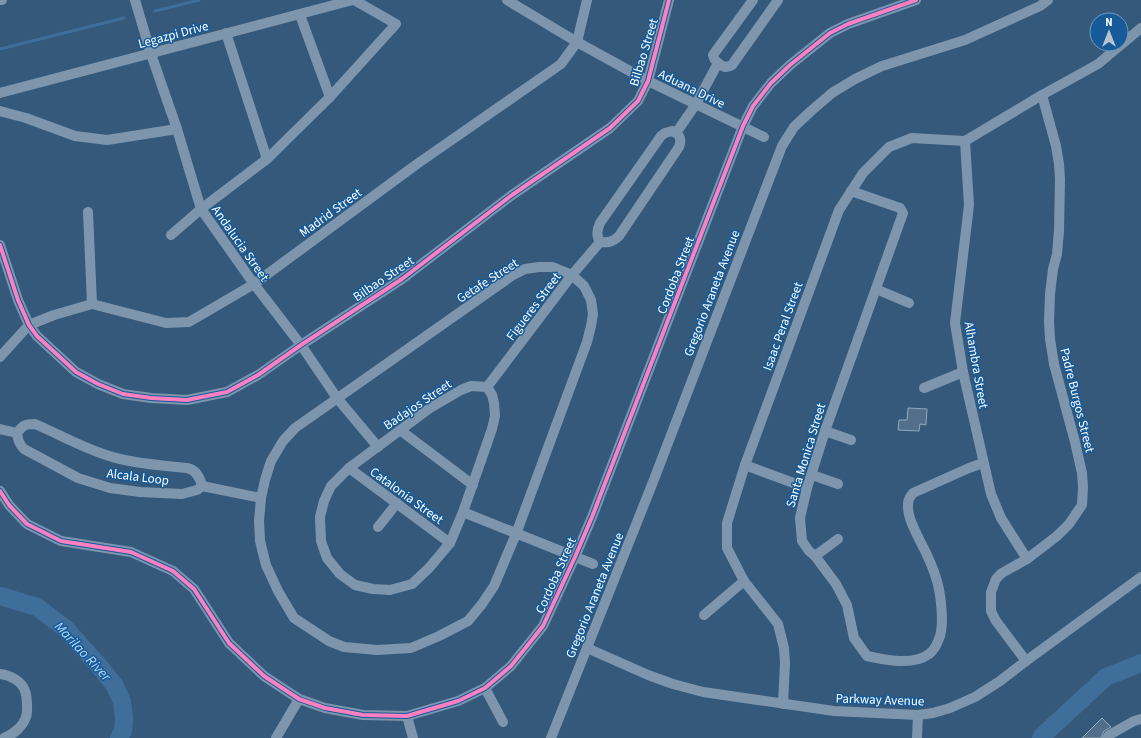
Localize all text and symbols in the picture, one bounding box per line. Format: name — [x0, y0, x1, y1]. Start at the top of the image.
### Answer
north arrow — [1089, 12, 1129, 52]
text: N — [1105, 15, 1113, 30]
street label: Bilbao Street — [625, 16, 663, 88]
street label: Legazpi Drive — [136, 17, 210, 53]
street label: Aduana Drive — [655, 65, 728, 113]
street label: Madrid Street — [296, 184, 366, 242]
street label: Andalucia Street — [207, 202, 273, 286]
street label: Gregorio Araneta Avenue — [680, 228, 744, 359]
street label: Cordoba Street — [653, 233, 699, 317]
street label: Bilbao Street — [350, 251, 418, 306]
street label: Getafe Street — [453, 254, 522, 308]
street label: Figueres Street — [502, 268, 566, 344]
street label: Isaac Peral Street — [759, 279, 808, 373]
street label: Alhambra Street — [960, 320, 993, 411]
street label: Padre Burgos Street — [1055, 346, 1099, 455]
street label: Badajos Street — [380, 375, 456, 434]
street label: Santa Monica Street — [782, 400, 831, 510]
street label: Catalonia Street — [366, 463, 447, 529]
street label: Alcala Loop — [106, 464, 170, 490]
street label: Gregorio Araneta Avenue — [561, 530, 628, 661]
street label: Cordoba Street — [531, 534, 581, 616]
water label: Marilao River — [49, 617, 116, 687]
street label: Parkway Avenue — [835, 689, 925, 711]

